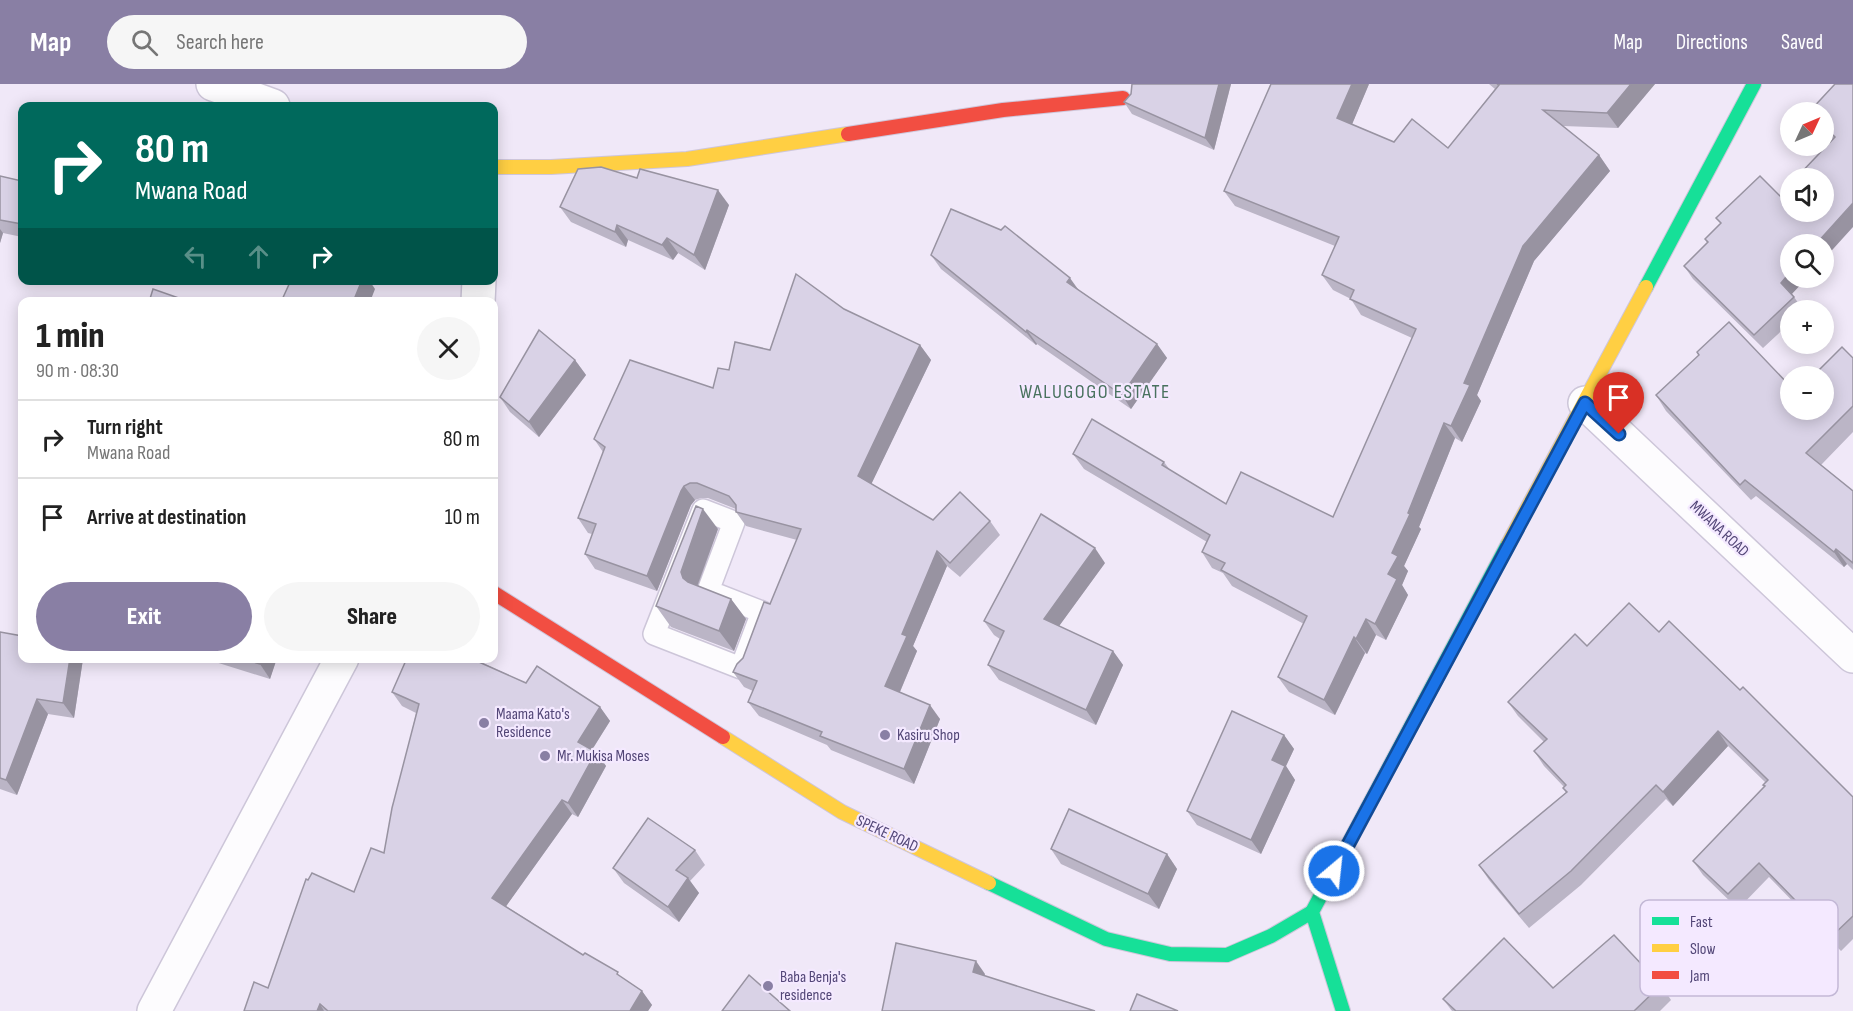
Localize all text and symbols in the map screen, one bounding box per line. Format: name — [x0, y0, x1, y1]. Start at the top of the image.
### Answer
search box — [107, 15, 527, 69]
text: Map — [30, 26, 71, 59]
icon: search — [128, 26, 161, 59]
text: Search here — [176, 29, 264, 56]
text: Map — [1613, 30, 1643, 55]
text: Directions — [1676, 30, 1748, 55]
text: Saved — [1781, 30, 1823, 55]
north arrow — [1780, 102, 1834, 156]
map controls — [1780, 102, 1834, 420]
text: 80 m — [135, 124, 209, 175]
icon: right — [36, 126, 114, 204]
button: sound — [1780, 168, 1834, 222]
text: Mwana Road — [135, 175, 247, 207]
button: search — [1780, 234, 1834, 288]
icon: left — [179, 240, 212, 273]
icon: ahead — [242, 240, 275, 273]
icon: right — [305, 240, 338, 273]
button: + — [1780, 300, 1834, 354]
text: 1 min — [36, 315, 104, 358]
button: close — [417, 317, 480, 380]
text: 90 m · 08:30 — [36, 359, 119, 383]
button: − — [1780, 366, 1834, 420]
pin — [1593, 372, 1644, 434]
district label: WALUGOGO ESTATE — [1019, 380, 1171, 404]
icon: arrive — [1602, 381, 1635, 414]
text: Turn right — [87, 414, 163, 441]
icon: right — [36, 423, 69, 456]
text: 80 m — [443, 426, 480, 453]
text: Mwana Road — [87, 441, 170, 465]
street label: MWANA ROAD — [1686, 497, 1753, 561]
icon: arrive — [36, 501, 69, 534]
text: Arrive at destination — [87, 504, 246, 531]
text: 10 m — [445, 504, 480, 531]
button: Exit — [36, 582, 252, 651]
button: Share — [264, 582, 480, 651]
place label: Maama Kato's Residence — [496, 705, 570, 742]
marker: Maama Kato's Residence — [477, 716, 491, 730]
place label: Kasiru Shop — [897, 726, 960, 745]
marker: Kasiru Shop — [878, 728, 892, 742]
place label: Mr. Mukisa Moses — [557, 747, 650, 766]
marker: Mr. Mukisa Moses — [538, 749, 552, 763]
street label: SPEKE ROAD — [853, 811, 921, 857]
position arrow — [1302, 839, 1366, 903]
legend — [1640, 900, 1838, 996]
text: Fast — [1690, 913, 1713, 932]
text: Slow — [1690, 940, 1715, 959]
text: Jam — [1689, 967, 1710, 986]
place label: Baba Benja's residence — [780, 968, 847, 1005]
marker: Baba Benja's residence — [761, 979, 775, 993]

